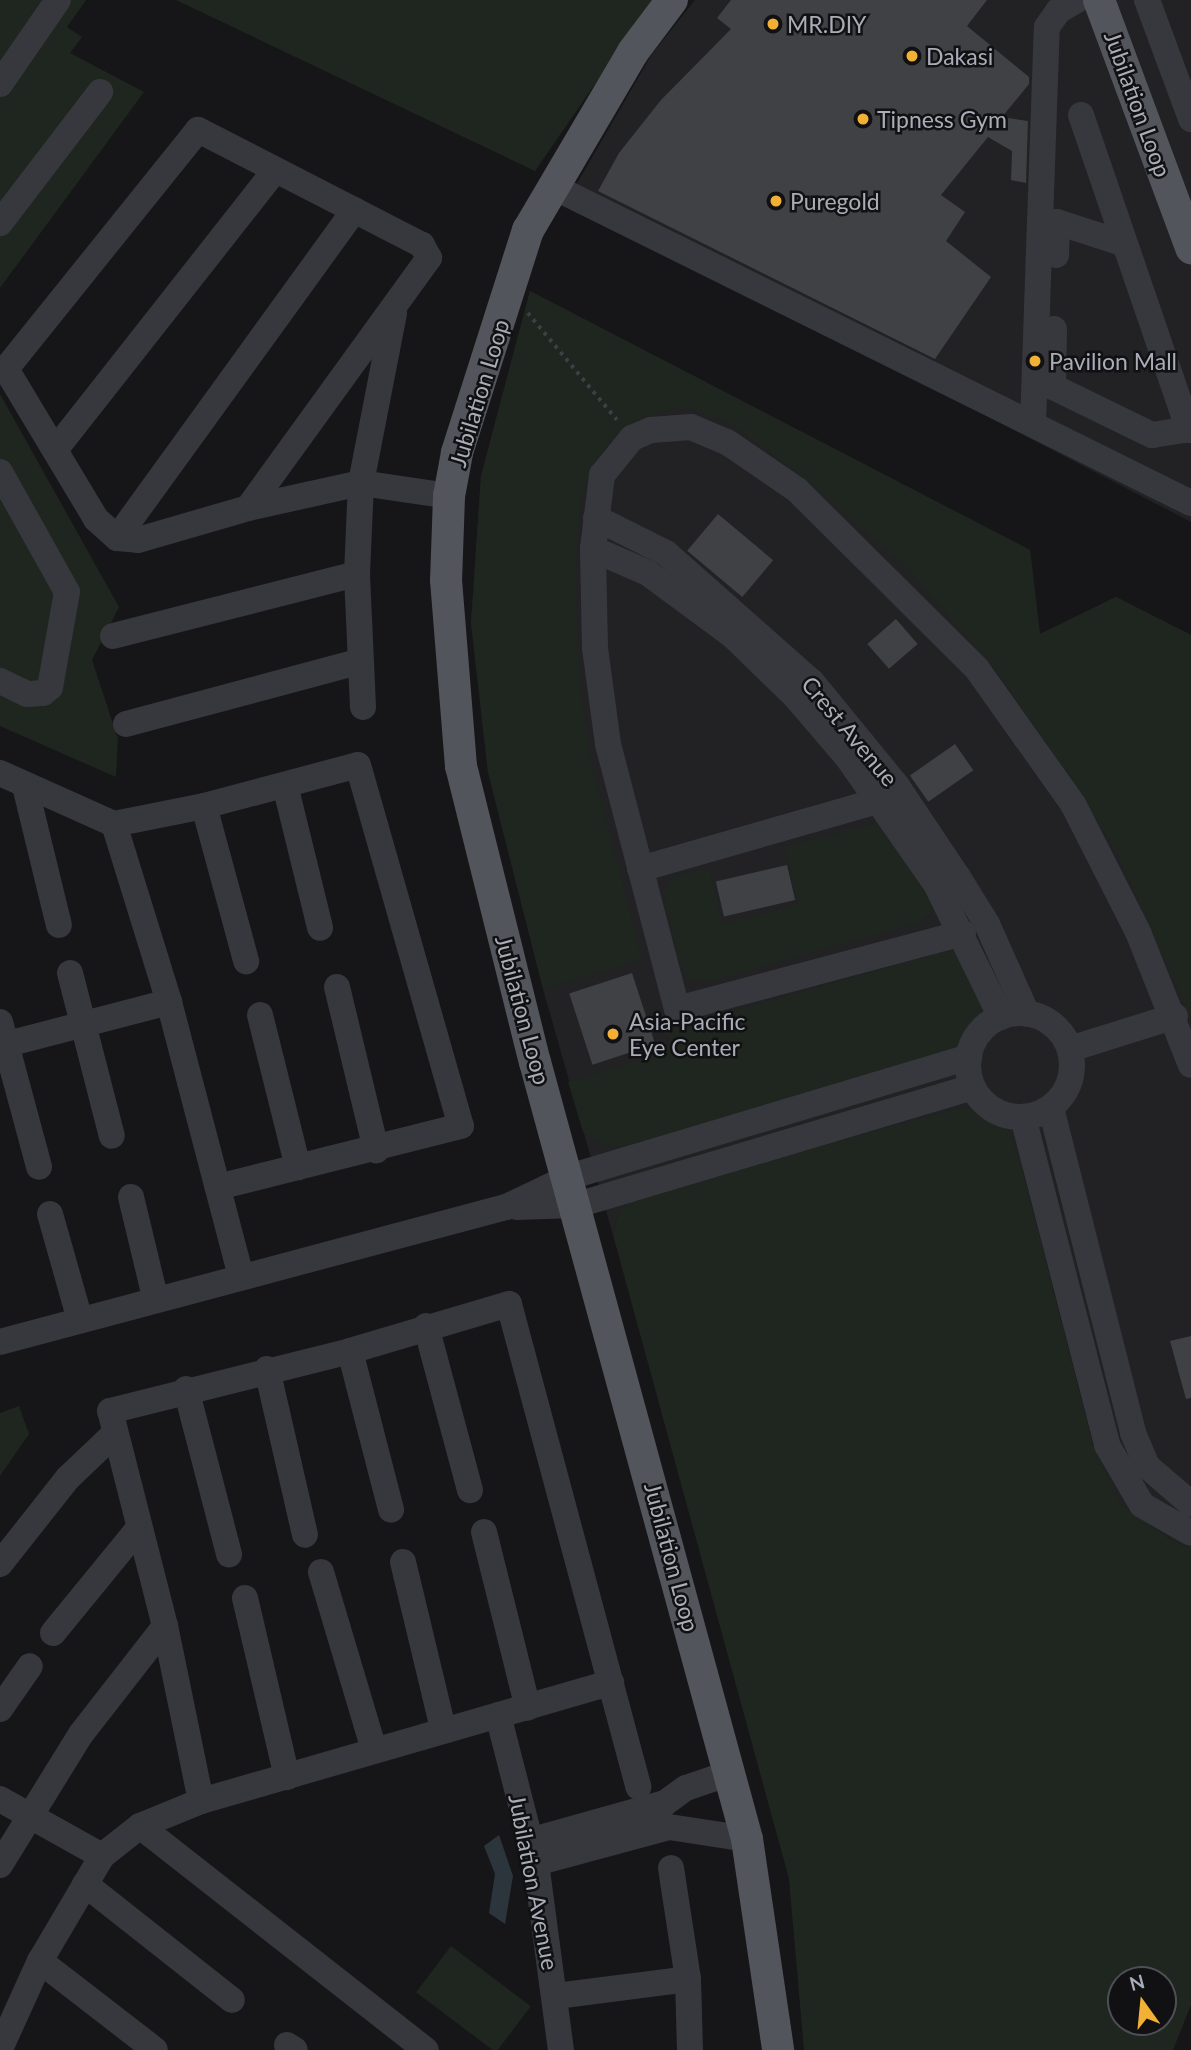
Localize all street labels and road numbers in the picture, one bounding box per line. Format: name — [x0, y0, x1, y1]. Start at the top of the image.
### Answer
street label: Jubilation Loop — [1099, 27, 1177, 181]
street label: Jubilation Loop — [443, 316, 515, 470]
street label: Crest Avenue — [796, 670, 904, 792]
street label: Jubilation Loop — [490, 932, 556, 1088]
street label: Jubilation Loop — [639, 1479, 705, 1635]
street label: Jubilation Avenue — [503, 1791, 565, 1973]

